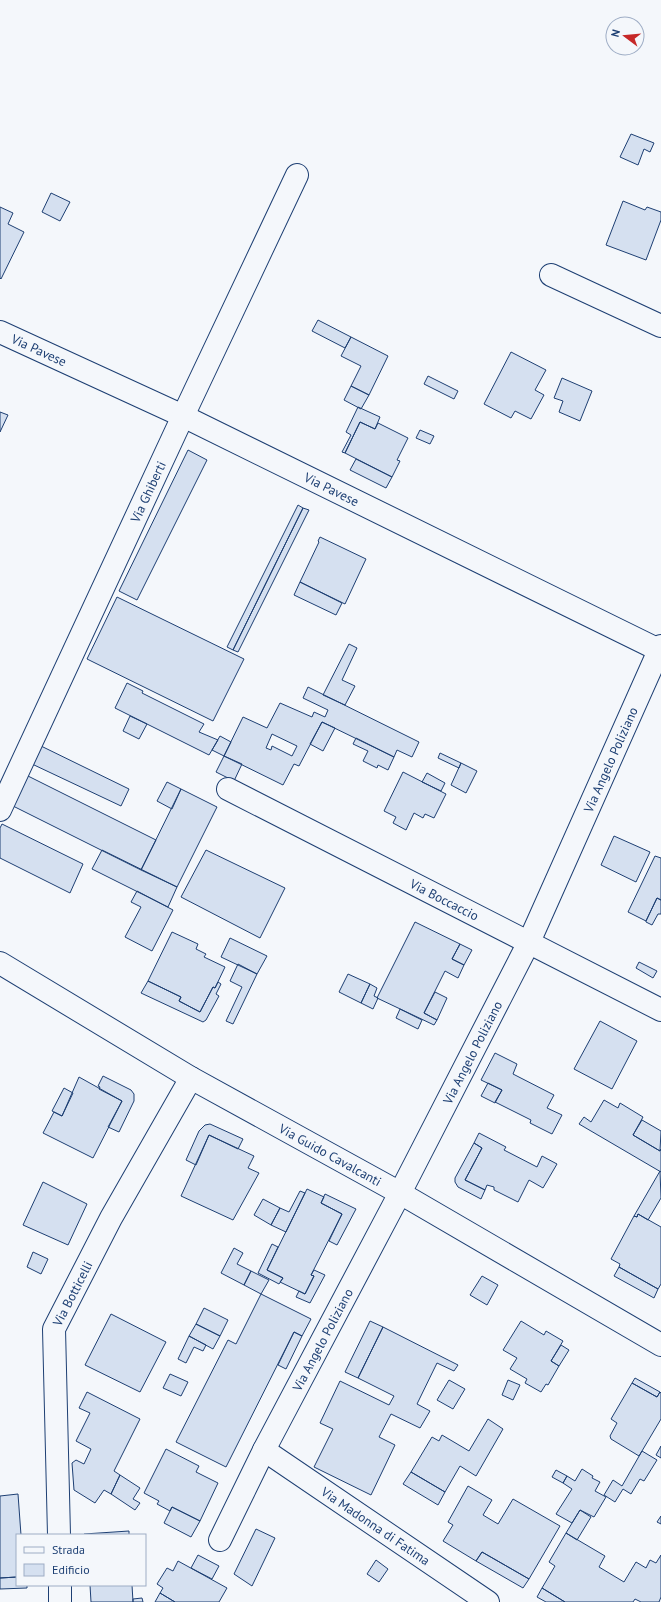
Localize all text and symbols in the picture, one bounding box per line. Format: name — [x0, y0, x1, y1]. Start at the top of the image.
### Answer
north arrow — [605, 16, 645, 56]
text: N — [608, 28, 623, 39]
street label: Via Pavese — [8, 330, 69, 370]
street label: Via Ghiberti — [126, 458, 170, 526]
street label: Via Pavese — [300, 468, 362, 510]
street label: Via Angelo Poliziano — [579, 704, 642, 816]
street label: Via Boccaccio — [406, 875, 482, 925]
street label: Via Angelo Poliziano — [439, 998, 506, 1108]
street label: Via Guido Cavalcanti — [275, 1120, 384, 1190]
street label: Via Botticelli — [48, 1258, 96, 1330]
street label: Via Angelo Poliziano — [288, 1286, 357, 1395]
street label: Via Madonna di Fatima — [317, 1483, 433, 1569]
legend — [16, 1534, 146, 1586]
text: Strada — [52, 1542, 85, 1557]
text: Edificio — [52, 1562, 90, 1577]

